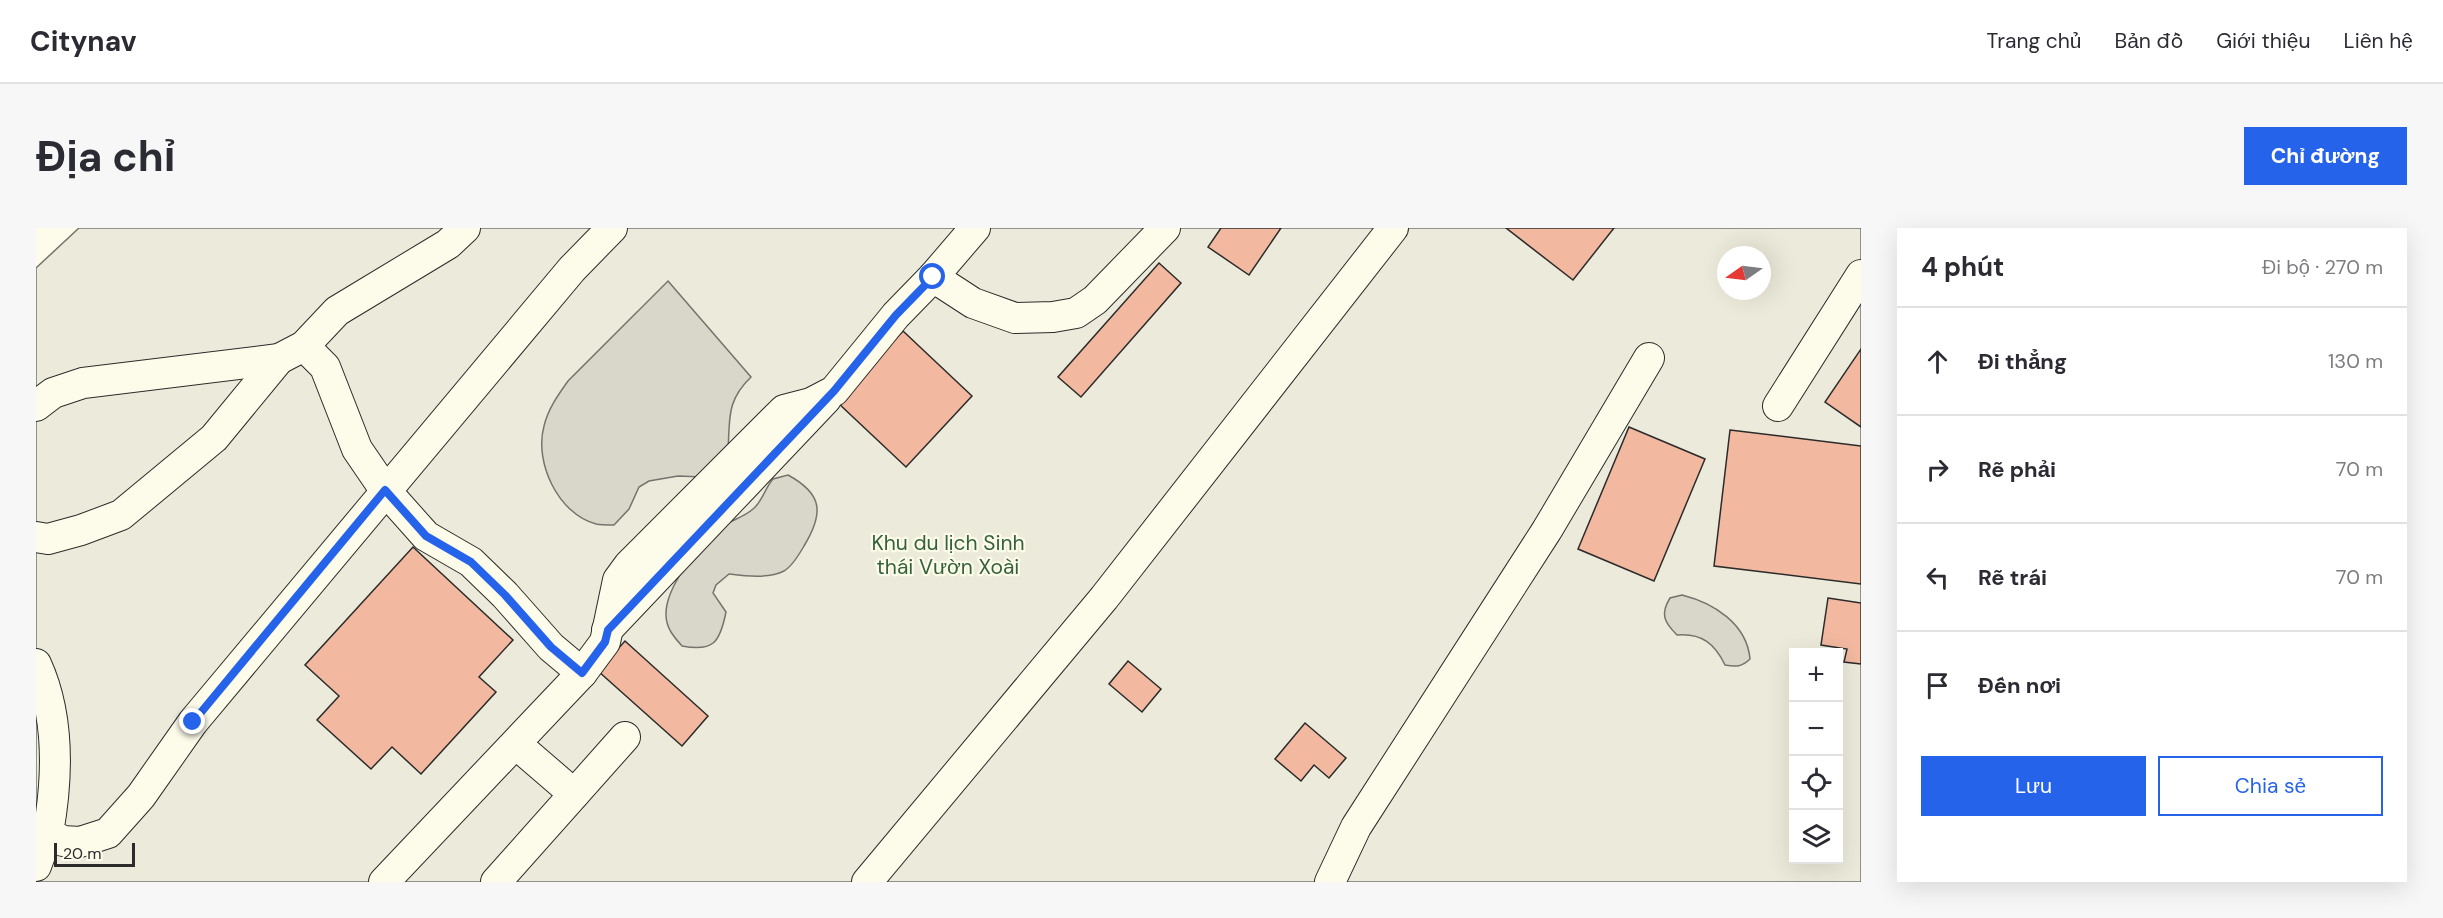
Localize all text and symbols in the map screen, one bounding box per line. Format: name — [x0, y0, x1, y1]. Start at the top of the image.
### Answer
text: Citynav — [30, 23, 136, 60]
text: Trang chủ — [1987, 27, 2082, 55]
text: Bản đồ — [2115, 27, 2183, 55]
text: Giới thiệu — [2216, 27, 2311, 55]
text: Liên hệ — [2344, 27, 2413, 55]
button: Chỉ đường — [2244, 127, 2407, 185]
text: Địa chỉ — [36, 129, 175, 184]
north arrow — [1717, 246, 1771, 300]
text: 4 phút — [1921, 250, 2004, 284]
text: Đi bộ · 270 m — [2262, 254, 2383, 280]
route start — [919, 263, 945, 289]
icon: ahead — [1921, 345, 1954, 378]
text: Đi thẳng — [1978, 347, 2067, 376]
text: 130 m — [2328, 348, 2383, 374]
icon: right — [1921, 453, 1954, 486]
text: Rẽ phải — [1978, 455, 2056, 484]
text: 70 m — [2336, 456, 2383, 482]
park label: Khu du lịch Sinh thái Vườn Xoài — [871, 529, 1025, 581]
icon: left — [1921, 561, 1954, 594]
text: Rẽ trái — [1978, 563, 2047, 592]
text: 70 m — [2336, 564, 2383, 590]
map controls — [1789, 648, 1843, 864]
button: + — [1789, 648, 1843, 702]
icon: arrive — [1921, 669, 1954, 702]
text: Đến nơi — [1978, 671, 2061, 700]
button: − — [1789, 702, 1843, 756]
route end — [179, 708, 205, 734]
button: locate — [1789, 756, 1843, 810]
button: Lưu — [1921, 756, 2146, 816]
button: Chia sẻ — [2158, 756, 2383, 816]
button: layers — [1789, 810, 1843, 864]
scale bar — [54, 840, 135, 868]
text: 20 m — [63, 843, 102, 864]

